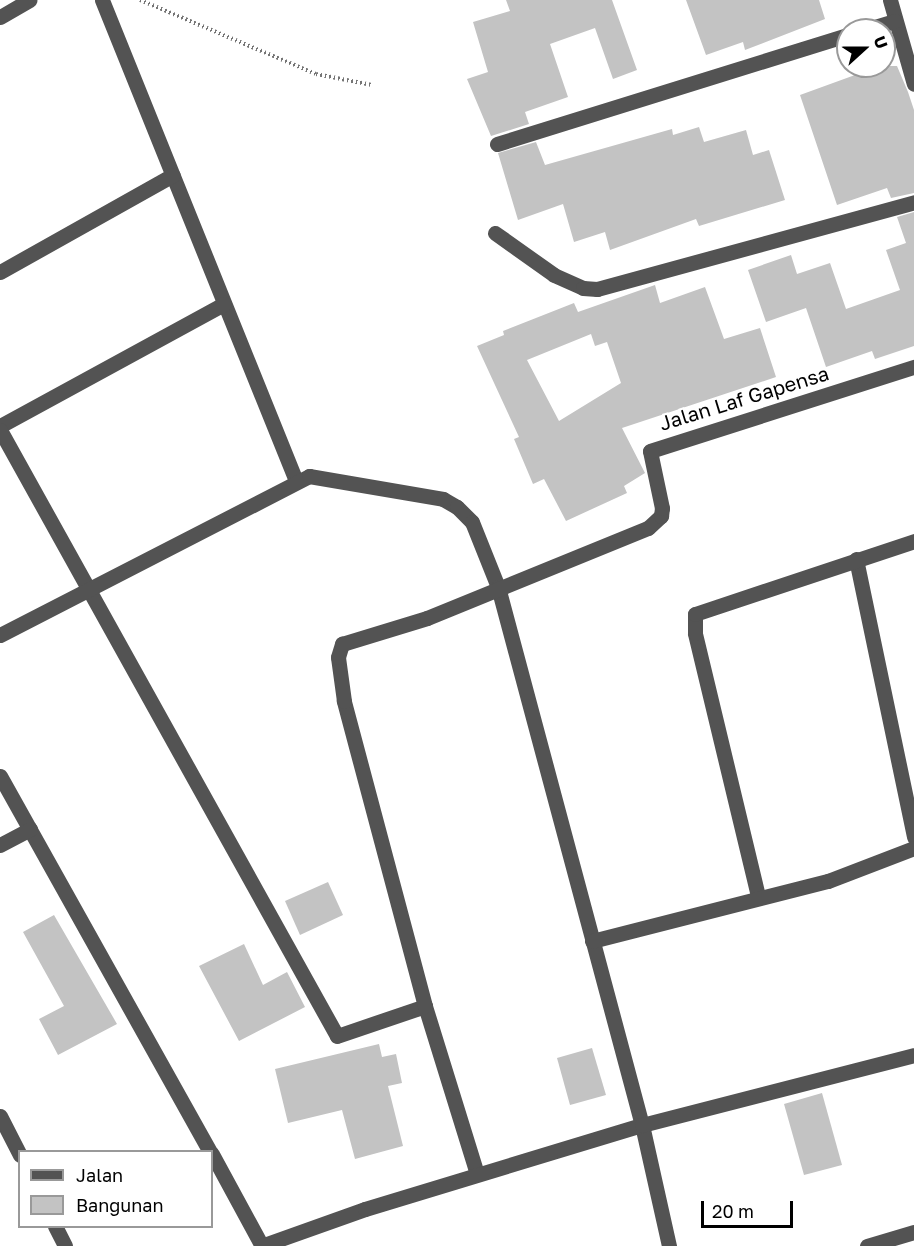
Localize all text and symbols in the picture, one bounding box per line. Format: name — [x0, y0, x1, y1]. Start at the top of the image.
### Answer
north arrow — [836, 18, 896, 78]
text: U — [870, 33, 892, 51]
street label: Jalan Laf Gapensa — [656, 361, 832, 435]
legend — [18, 1150, 213, 1228]
text: Jalan — [76, 1164, 123, 1186]
scale bar — [704, 1189, 796, 1227]
text: Bangunan — [76, 1194, 164, 1216]
text: 20 m — [712, 1200, 754, 1222]

